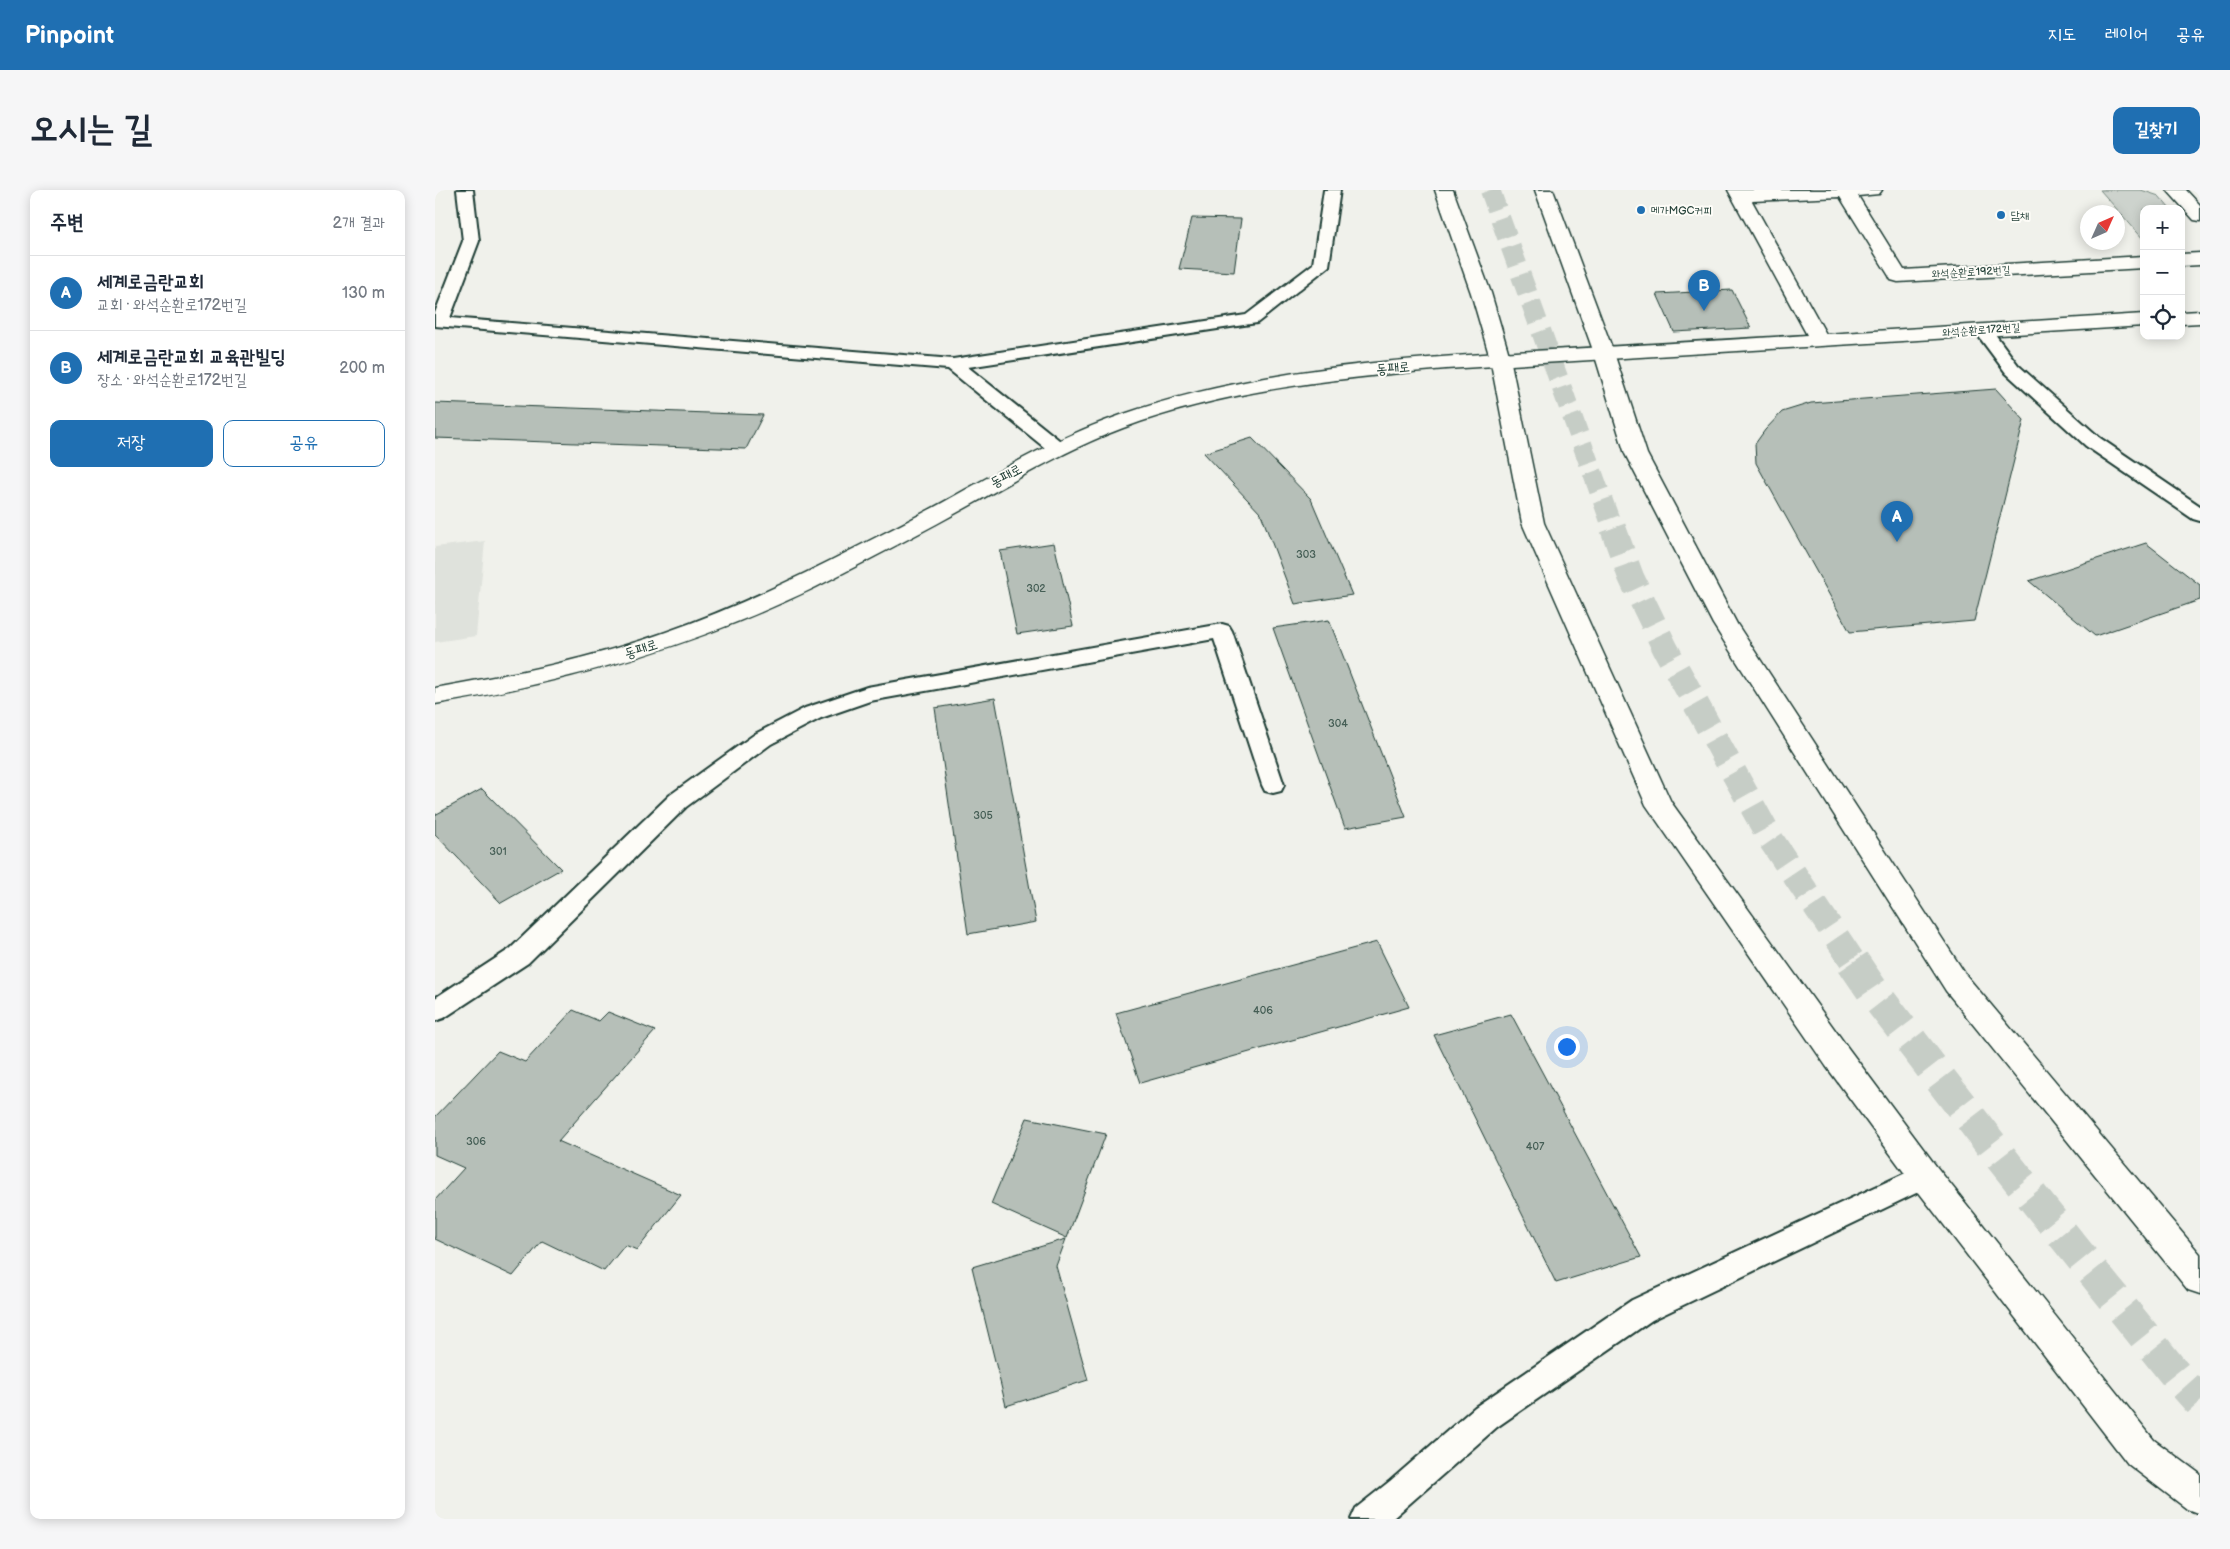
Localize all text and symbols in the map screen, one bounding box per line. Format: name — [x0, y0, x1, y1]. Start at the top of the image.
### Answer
text: Pinpoint — [25, 21, 114, 50]
text: 지도 — [2048, 24, 2077, 45]
text: 레이어 — [2105, 24, 2148, 45]
text: 공유 — [2176, 24, 2205, 45]
button: 길찾기 — [2113, 107, 2200, 154]
text: 오시는 길 — [30, 108, 152, 151]
marker: 메가MGC커피 — [1635, 204, 1647, 216]
place label: 메가MGC커피 — [1651, 204, 1712, 217]
north arrow — [2080, 205, 2125, 250]
map controls — [2140, 205, 2185, 340]
button: + — [2140, 205, 2185, 250]
marker: 담채 — [1995, 209, 2007, 221]
place label: 담채 — [2011, 209, 2029, 222]
text: 주변 — [50, 210, 84, 235]
text: 2개 결과 — [333, 214, 385, 233]
button: − — [2140, 250, 2185, 295]
street label: 와석순환로192번길 — [1931, 263, 2011, 281]
pin: B — [1688, 270, 1720, 311]
text: 세계로금란교회 — [97, 271, 204, 294]
text: A — [61, 284, 71, 303]
text: 130 m — [342, 284, 385, 303]
button: locate — [2140, 295, 2185, 340]
text: 교회 · 와석순환로172번길 — [97, 296, 247, 315]
street label: 와석순환로172번길 — [1942, 321, 2021, 339]
text: 세계로금란교회 교육관빌딩 — [97, 346, 286, 369]
street label: 동패로 — [1375, 358, 1411, 378]
text: B — [60, 359, 72, 378]
text: 200 m — [339, 359, 385, 378]
text: 장소 · 와석순환로172번길 — [97, 371, 247, 390]
button: 저장 — [50, 420, 213, 467]
button: 공유 — [223, 420, 385, 467]
street label: 동패로 — [987, 460, 1025, 492]
pin: A — [1881, 501, 1913, 542]
house number: 303 — [1296, 548, 1316, 561]
house number: 302 — [1026, 582, 1046, 595]
street label: 동패로 — [622, 636, 660, 662]
house number: 304 — [1328, 717, 1348, 730]
house number: 305 — [973, 809, 993, 822]
house number: 301 — [489, 845, 507, 858]
house number: 406 — [1253, 1004, 1273, 1017]
your location — [1554, 1034, 1580, 1060]
house number: 306 — [466, 1135, 486, 1148]
house number: 407 — [1526, 1140, 1545, 1153]

